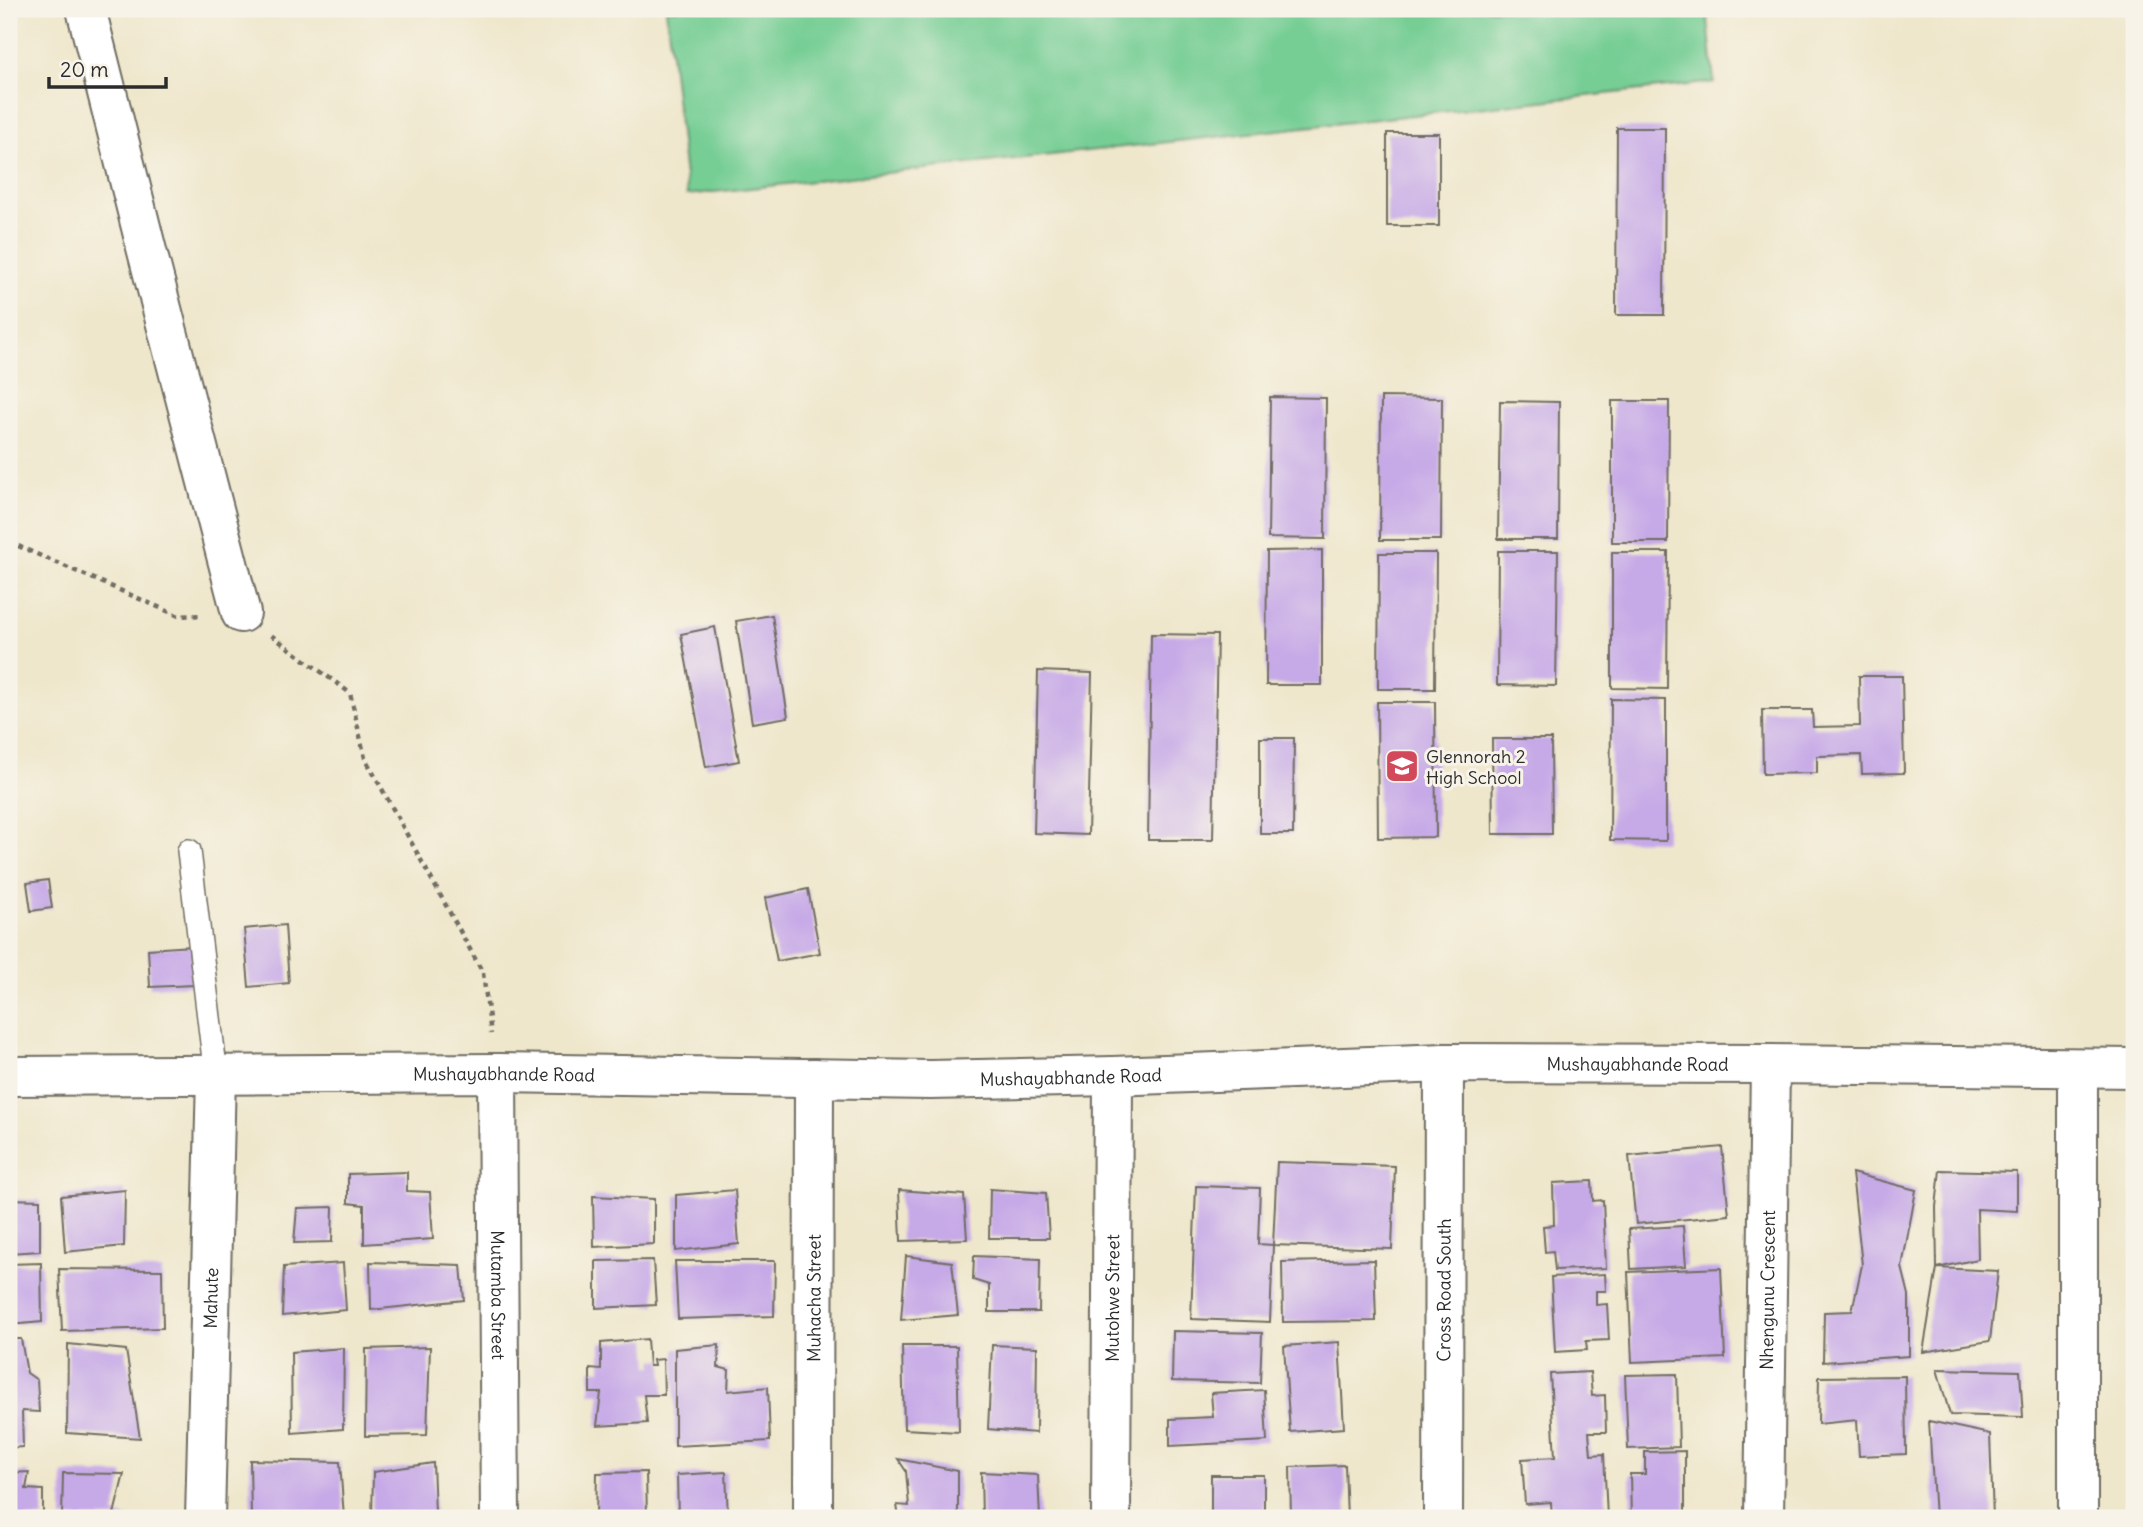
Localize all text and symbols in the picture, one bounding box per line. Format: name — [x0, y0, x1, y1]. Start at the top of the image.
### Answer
scale bar — [49, 46, 166, 90]
text: 20 m — [60, 56, 109, 83]
place label: Glennorah 2 High School — [1426, 745, 1526, 789]
school or university icon: Glennorah 2 High School — [1383, 747, 1421, 785]
street label: Mushayabhande Road — [1547, 1052, 1729, 1075]
street label: Mushayabhande Road — [413, 1061, 596, 1086]
street label: Mushayabhande Road — [980, 1063, 1163, 1090]
street label: Nhengunu Crescent — [1754, 1210, 1780, 1370]
street label: Cross Road South — [1432, 1218, 1455, 1362]
street label: Mutamba Street — [487, 1230, 510, 1360]
street label: Muhacha Street — [802, 1234, 825, 1362]
street label: Mutohwe Street — [1100, 1234, 1124, 1362]
street label: Mahute — [198, 1267, 223, 1329]

